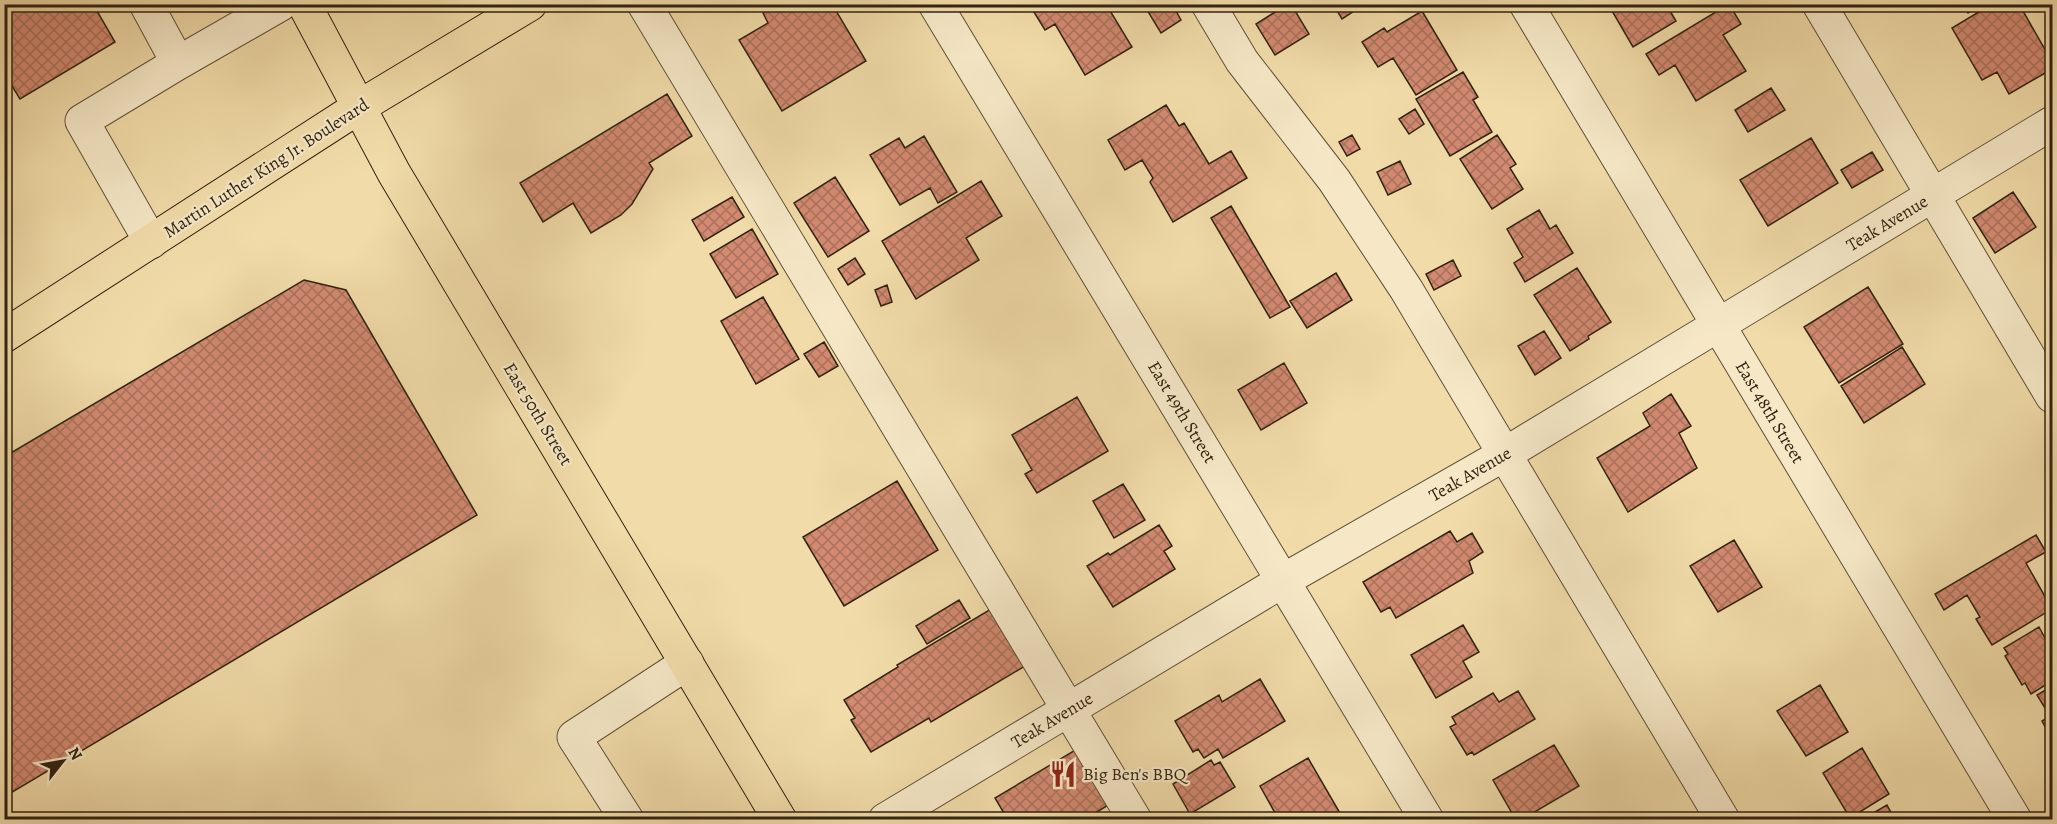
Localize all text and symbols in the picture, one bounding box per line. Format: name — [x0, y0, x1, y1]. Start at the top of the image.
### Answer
street label: Martin Luther King Jr. Boulevard — [159, 92, 374, 244]
street label: Teak Avenue — [1842, 189, 1932, 257]
street label: East 49th Street — [1142, 356, 1222, 468]
street label: East 48th Street — [1730, 356, 1810, 468]
street label: East 50th Street — [498, 358, 578, 470]
street label: Teak Avenue — [1424, 441, 1516, 507]
street label: Teak Avenue — [1007, 686, 1097, 754]
north arrow — [33, 731, 93, 791]
text: N — [63, 743, 88, 765]
restaurant icon: Big Ben's BBQ — [1048, 759, 1078, 789]
place label: Big Ben's BBQ — [1083, 762, 1189, 786]

